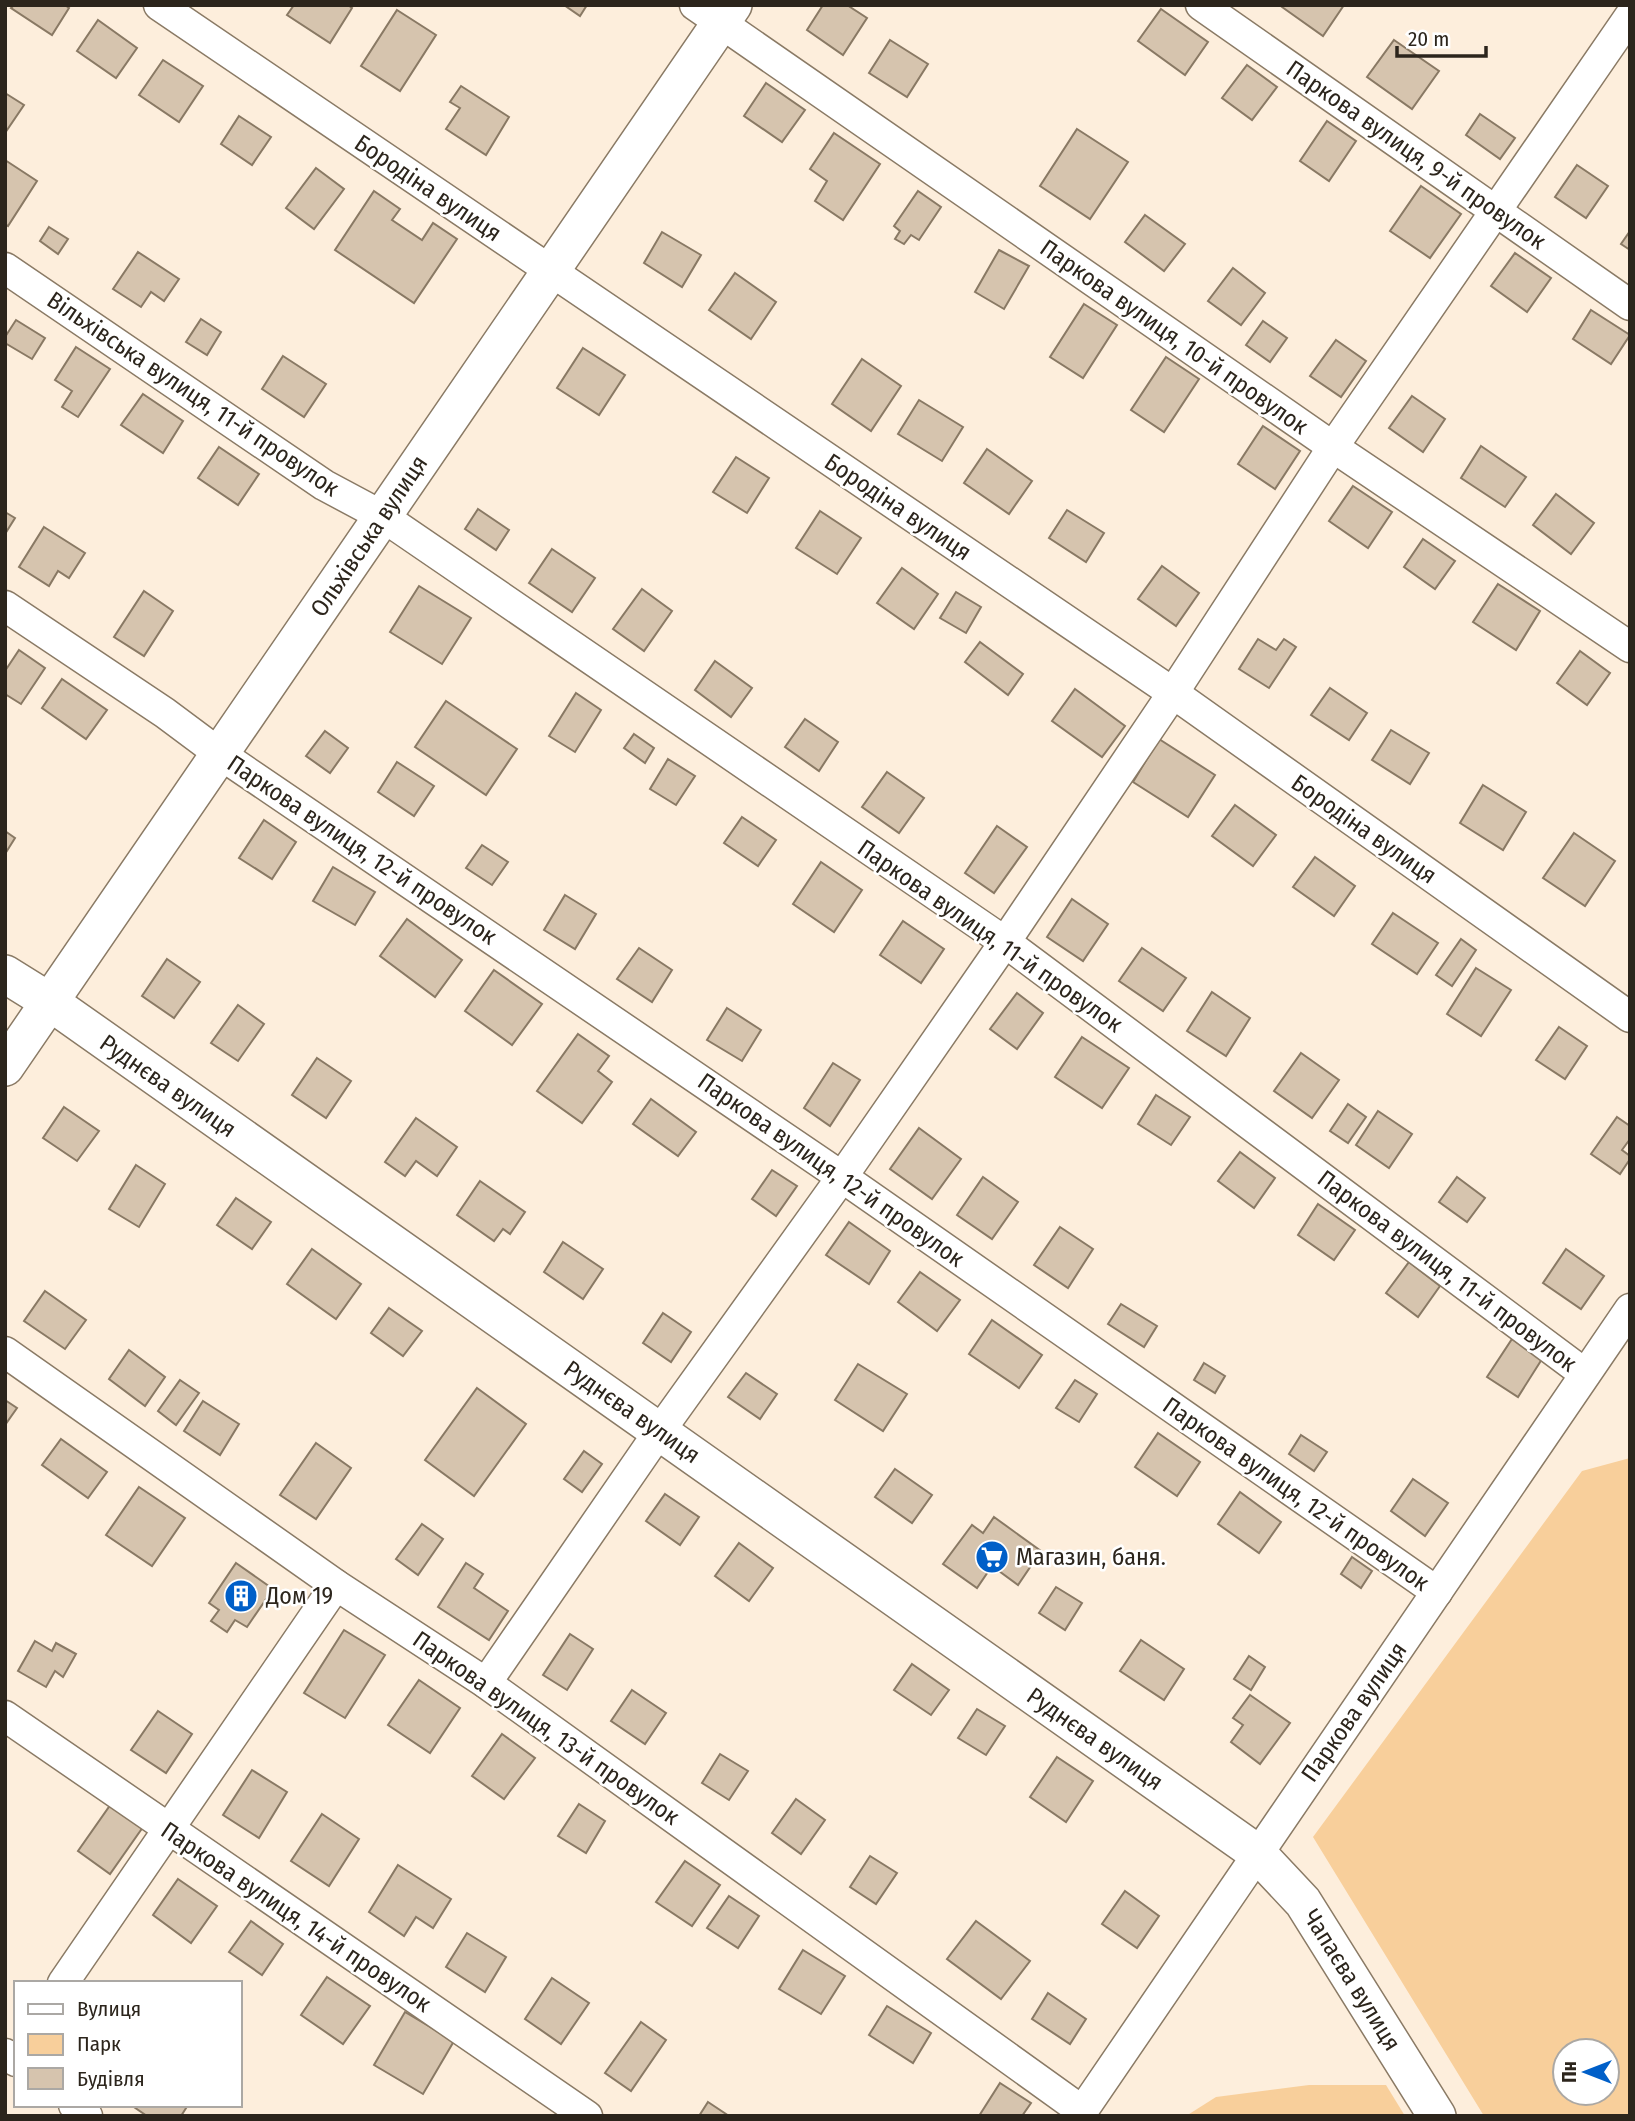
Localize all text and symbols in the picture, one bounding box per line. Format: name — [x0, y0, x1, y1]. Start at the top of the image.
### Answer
scale bar — [1397, 14, 1486, 58]
text: 20 m — [1408, 26, 1449, 52]
street label: Паркова вулиця, 9-й провулок — [1281, 55, 1552, 256]
street label: Бородіна вулиця — [349, 129, 507, 247]
street label: Паркова вулиця, 10-й провулок — [1035, 234, 1314, 441]
street label: Вільхівська вулиця, 11-й провулок — [42, 286, 345, 503]
street label: Бородіна вулиця — [819, 448, 977, 566]
street label: Ольхівська вулиця — [305, 450, 433, 622]
street label: Паркова вулиця, 12-й провулок — [222, 749, 502, 951]
street label: Бородіна вулиця — [1286, 769, 1442, 889]
street label: Паркова вулиця, 11-й провулок — [852, 834, 1128, 1039]
street label: Руднєва вулиця — [95, 1029, 241, 1143]
street label: Паркова вулиця, 12-й провулок — [693, 1067, 970, 1273]
street label: Паркова вулиця, 11-й провулок — [1312, 1164, 1583, 1378]
street label: Руднєва вулиця — [559, 1355, 705, 1469]
street label: Паркова вулиця, 12-й провулок — [1158, 1391, 1435, 1597]
supermarket icon: Магазин, баня. — [973, 1538, 1011, 1576]
place label: Магазин, баня. — [1016, 1543, 1166, 1571]
building icon: Дом 19 — [222, 1577, 260, 1615]
place label: Дом 19 — [265, 1582, 333, 1610]
street label: Паркова вулиця, 13-й провулок — [407, 1625, 685, 1831]
street label: Паркова вулиця — [1296, 1637, 1412, 1787]
street label: Руднєва вулиця — [1022, 1682, 1168, 1796]
street label: Паркова вулиця, 14-й провулок — [156, 1816, 437, 2018]
street label: Чапаєва вулиця — [1297, 1904, 1407, 2056]
legend — [14, 1981, 242, 2107]
text: Вулиця — [77, 1996, 141, 2022]
text: Парк — [77, 2031, 121, 2057]
north arrow — [1551, 2037, 1621, 2107]
text: Пн — [1558, 2061, 1581, 2083]
text: Будівля — [77, 2066, 145, 2092]

